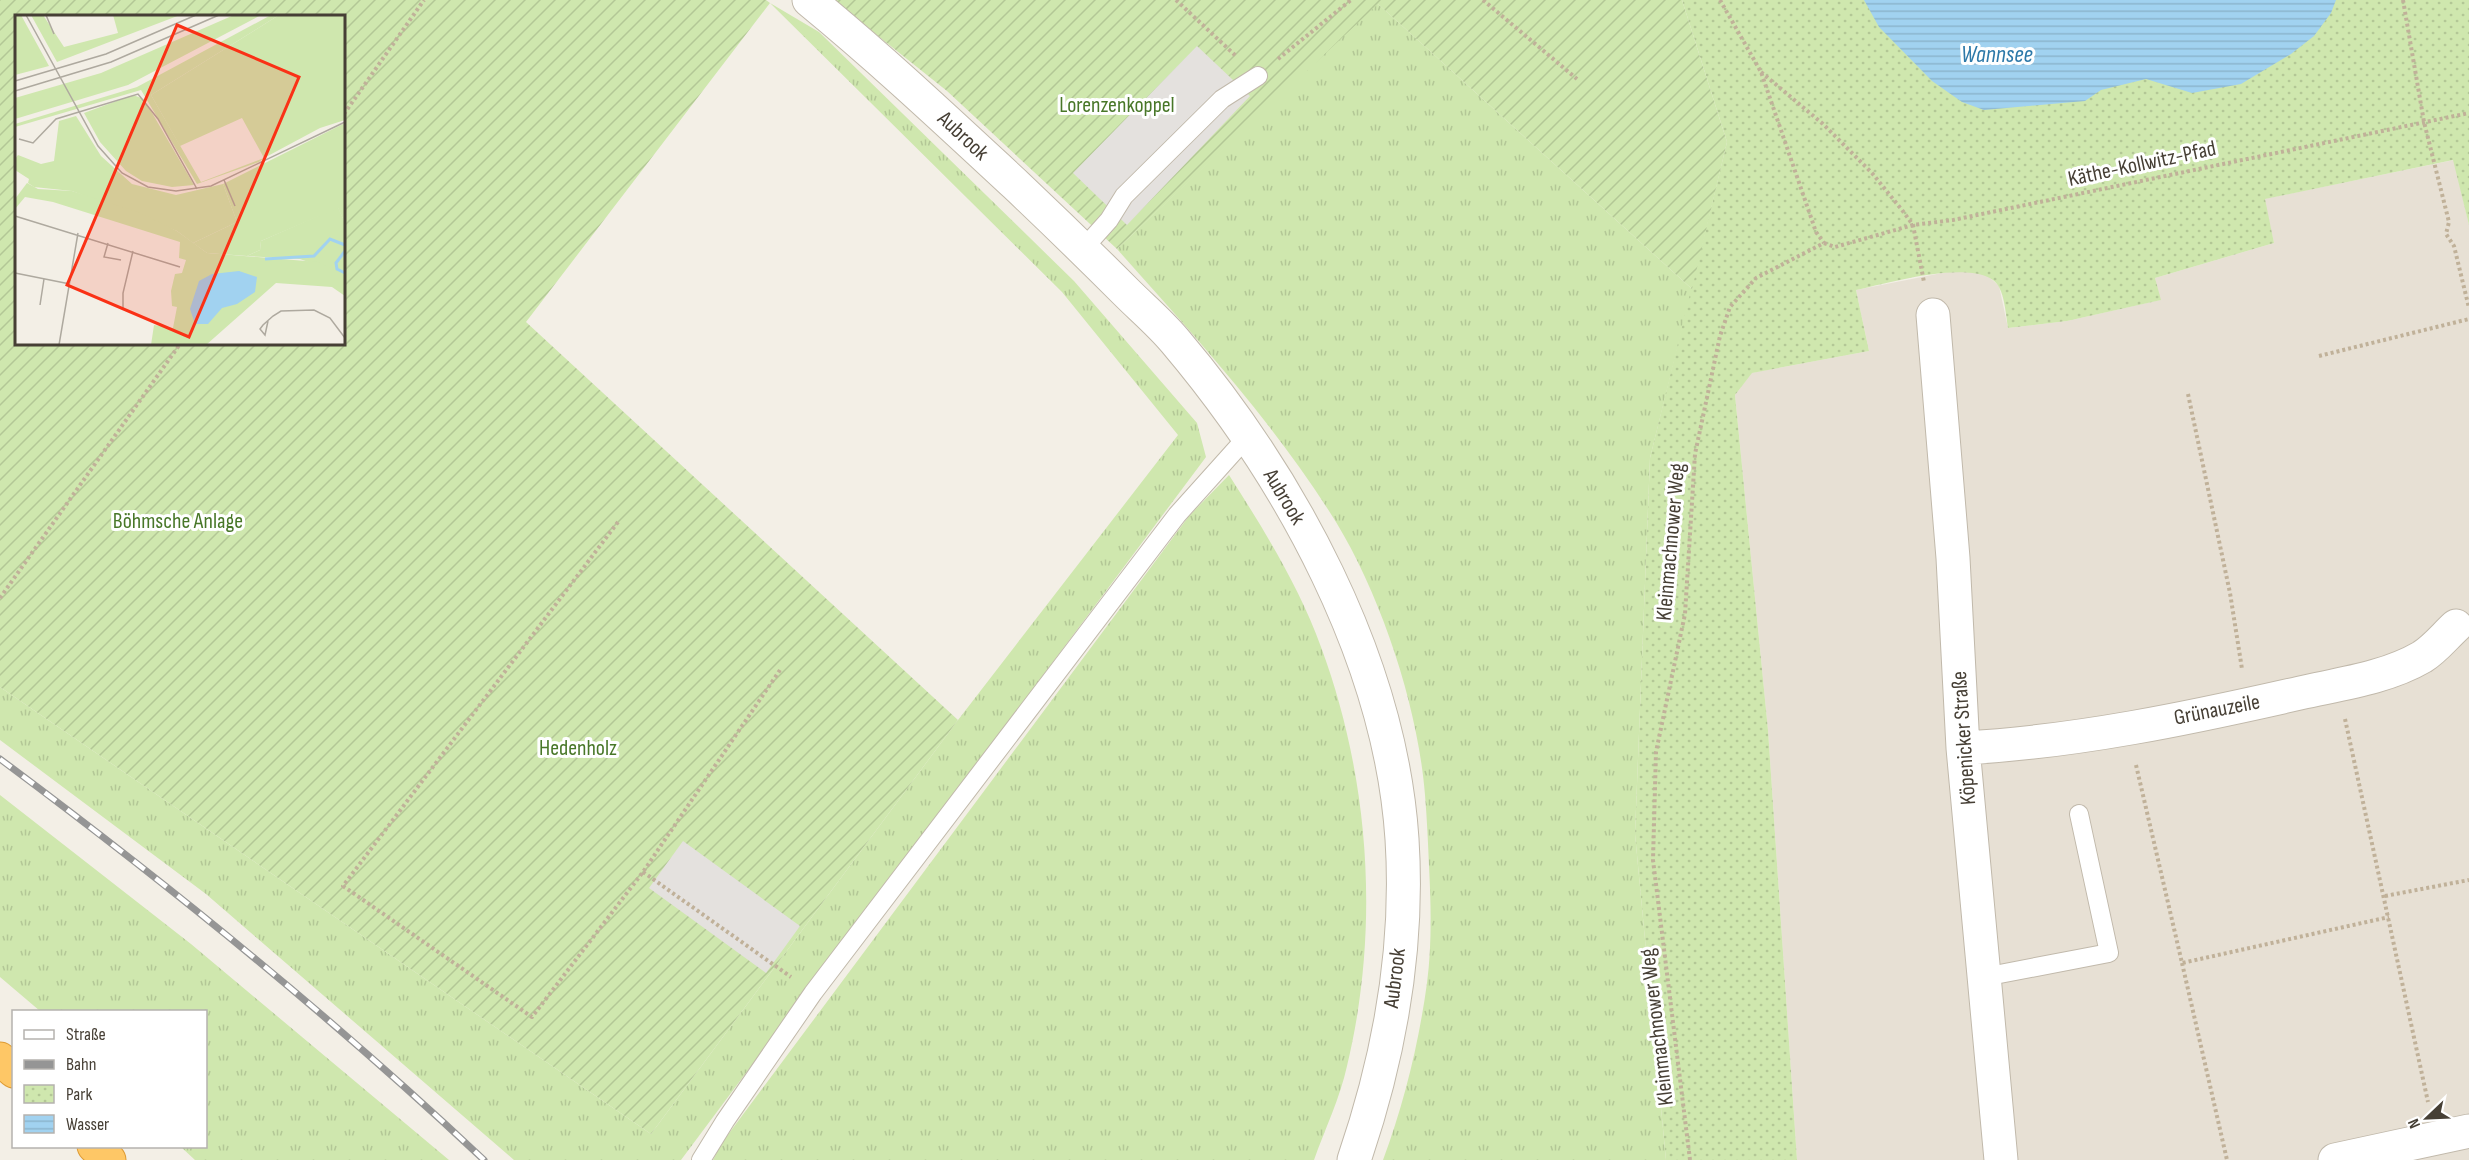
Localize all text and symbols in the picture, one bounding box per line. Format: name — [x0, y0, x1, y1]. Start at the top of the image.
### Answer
inset map — [15, 15, 345, 345]
water label: Wannsee — [1961, 40, 2033, 69]
park label: Lorenzenkoppel — [1059, 92, 1175, 119]
street label: Aubrook — [931, 105, 995, 167]
street label: Käthe-Kollwitz-Pfad — [2065, 135, 2219, 193]
street label: Kleinmachnower Weg — [1651, 462, 1691, 622]
street label: Aubrook — [1256, 463, 1311, 530]
park label: Böhmsche Anlage — [113, 508, 243, 535]
street label: Köpenicker Straße — [1946, 670, 1982, 806]
street label: Grünauzeile — [2172, 688, 2262, 732]
park label: Hedenholz — [539, 735, 617, 762]
street label: Aubrook — [1378, 946, 1412, 1011]
street label: Kleinmachnower Weg — [1634, 947, 1680, 1107]
legend — [12, 1010, 207, 1148]
text: Straße — [66, 1024, 106, 1045]
text: Bahn — [66, 1054, 96, 1075]
text: Park — [66, 1084, 92, 1105]
north arrow — [2397, 1088, 2457, 1148]
text: Wasser — [66, 1114, 109, 1135]
text: N — [2404, 1116, 2425, 1131]

